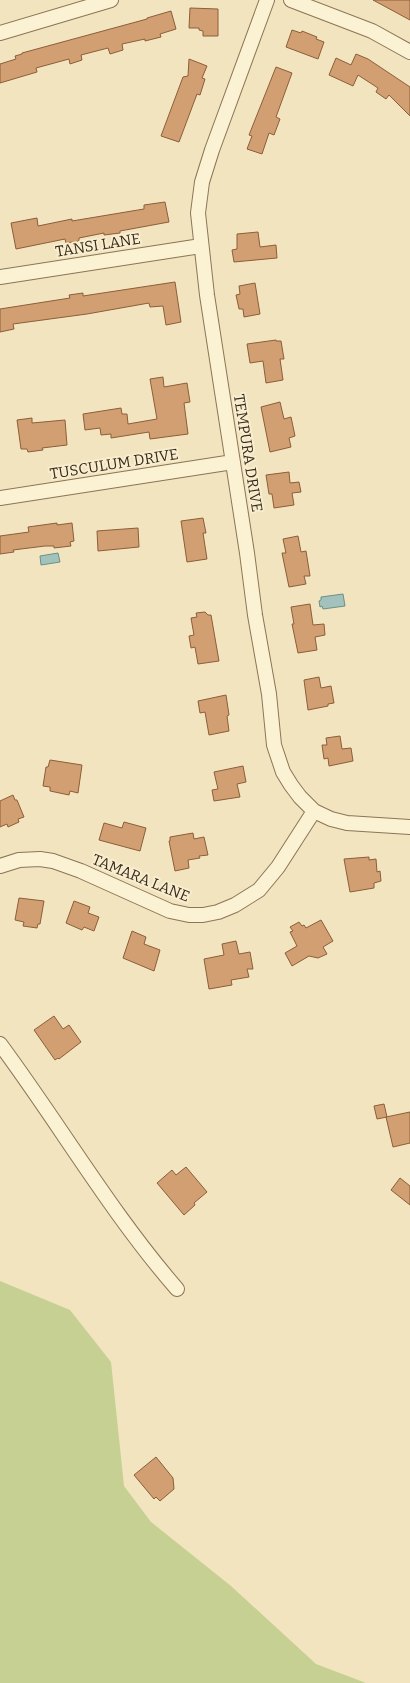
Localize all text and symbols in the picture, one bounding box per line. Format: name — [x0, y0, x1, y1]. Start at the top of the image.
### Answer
street label: TANSI LANE — [54, 229, 142, 261]
street label: TEMPURA DRIVE — [230, 393, 266, 513]
street label: TUSCULUM DRIVE — [49, 445, 179, 483]
street label: TAMARA LANE — [90, 850, 192, 906]

